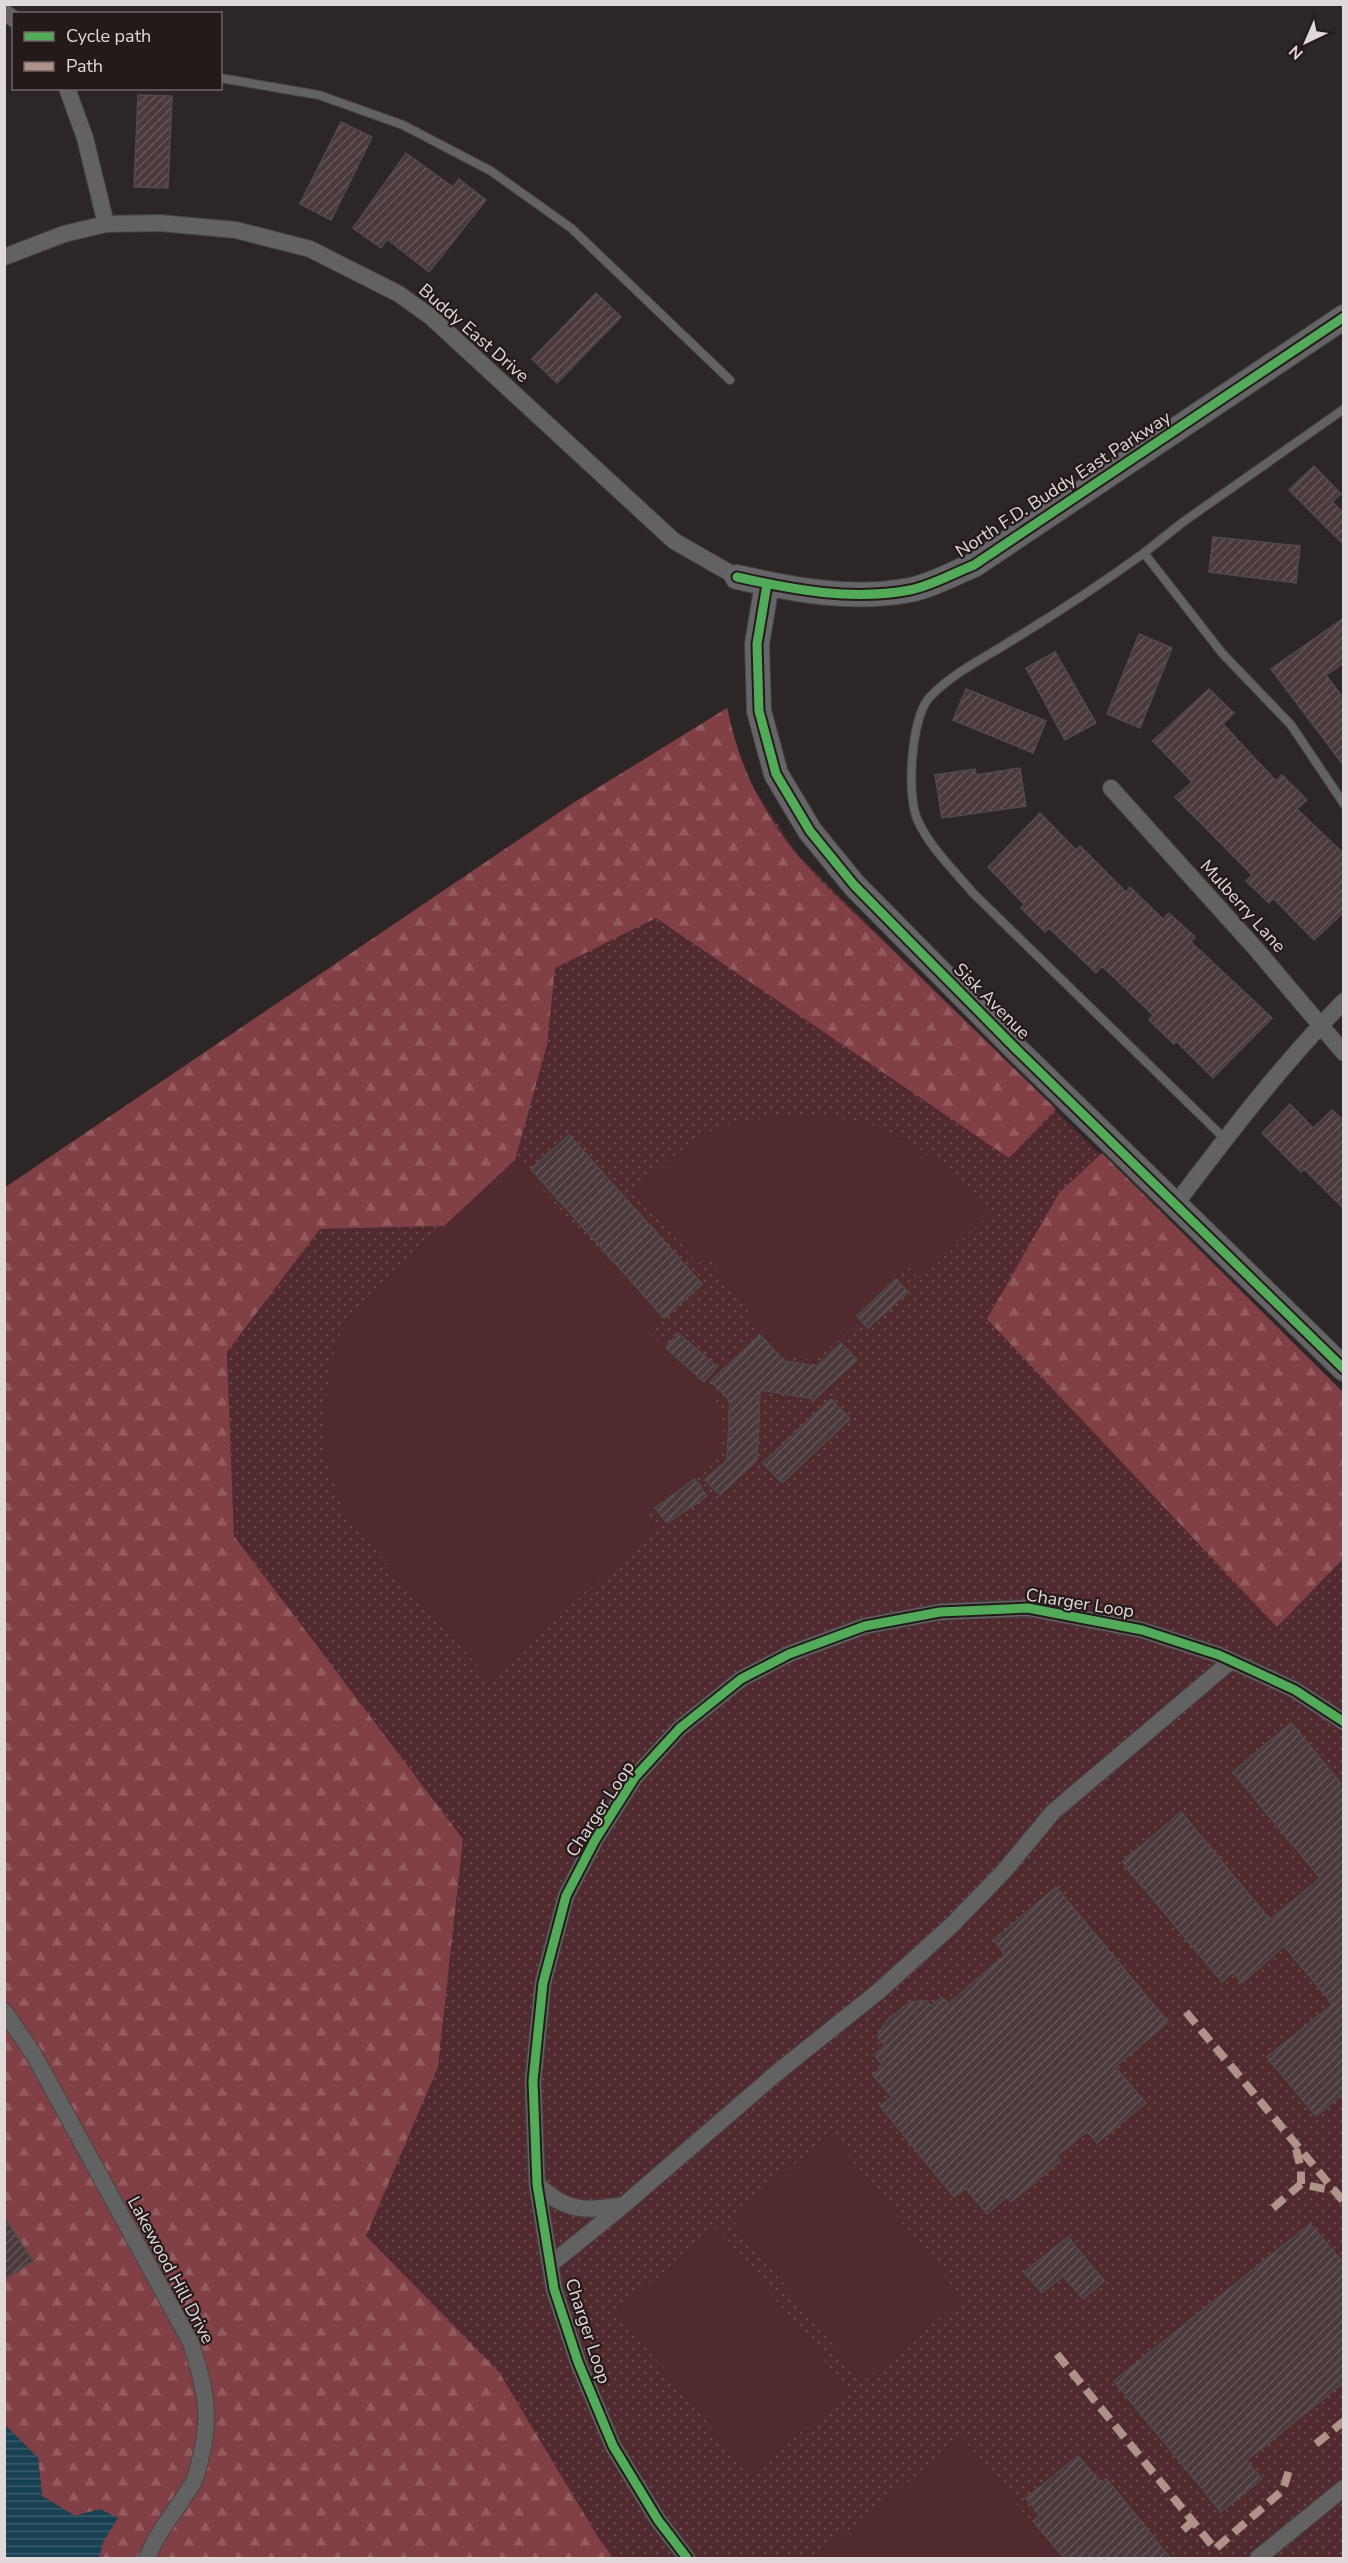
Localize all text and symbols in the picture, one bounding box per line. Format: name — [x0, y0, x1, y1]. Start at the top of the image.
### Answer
legend — [12, 12, 222, 90]
north arrow — [1276, 12, 1336, 72]
text: Cycle path — [66, 24, 151, 48]
text: N — [1284, 40, 1308, 64]
text: Path — [66, 54, 103, 78]
street label: Buddy East Drive — [414, 278, 534, 388]
street label: North F.D. Buddy East Parkway — [951, 405, 1176, 563]
street label: Mulberry Lane — [1195, 854, 1291, 958]
street label: Sisk Avenue — [949, 958, 1035, 1044]
street label: Charger Loop — [1024, 1583, 1136, 1623]
street label: Charger Loop — [560, 1757, 640, 1861]
street label: Lakewood Hill Drive — [122, 2192, 220, 2348]
street label: Charger Loop — [560, 2275, 616, 2387]

